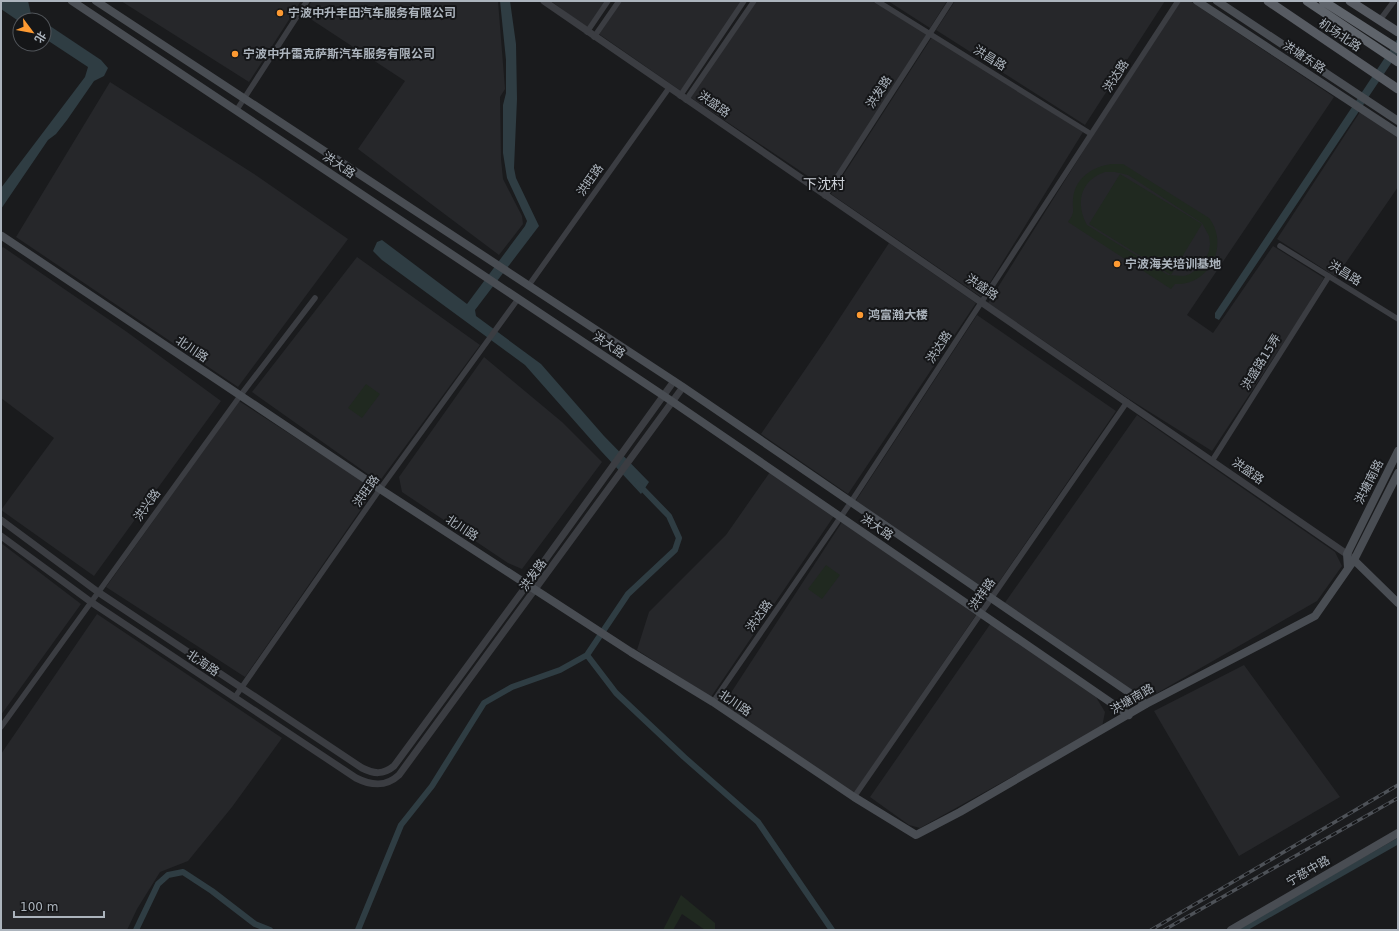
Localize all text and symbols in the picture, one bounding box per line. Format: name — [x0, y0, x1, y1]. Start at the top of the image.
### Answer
place label: 宁波中升丰田汽车服务有限公司 — [288, 6, 456, 20]
marker: 宁波中升丰田汽车服务有限公司 — [275, 8, 285, 18]
north arrow — [12, 12, 52, 52]
street label: 机场北路 — [1316, 16, 1364, 54]
text: 北 — [32, 29, 48, 45]
street label: 洪塘东路 — [1280, 38, 1328, 76]
street label: 洪昌路 — [971, 43, 1009, 73]
place label: 宁波中升雷克萨斯汽车服务有限公司 — [243, 47, 435, 61]
marker: 宁波中升雷克萨斯汽车服务有限公司 — [230, 49, 240, 59]
street label: 洪达路 — [1100, 57, 1132, 95]
street label: 洪发路 — [863, 73, 895, 111]
street label: 洪盛路 — [695, 88, 733, 120]
street label: 洪大路 — [320, 149, 358, 181]
street label: 洪旺路 — [574, 161, 606, 199]
district label: 下沈村 — [803, 176, 845, 192]
place label: 宁波海关培训基地 — [1125, 257, 1221, 271]
street label: 洪昌路 — [1326, 258, 1364, 288]
marker: 宁波海关培训基地 — [1112, 259, 1122, 269]
street label: 洪盛路 — [963, 271, 1001, 303]
place label: 鸿富瀚大楼 — [868, 308, 928, 322]
marker: 鸿富瀚大楼 — [855, 310, 865, 320]
street label: 洪达路 — [923, 328, 955, 366]
street label: 洪大路 — [590, 329, 628, 361]
street label: 洪盛路15弄 — [1238, 331, 1284, 393]
street label: 北川路 — [173, 333, 211, 365]
street label: 洪盛路 — [1229, 455, 1267, 487]
street label: 洪塘南路 — [1352, 457, 1386, 507]
street label: 洪旺路 — [350, 472, 382, 510]
street label: 洪兴路 — [131, 486, 163, 524]
street label: 洪大路 — [858, 511, 896, 543]
street label: 北川路 — [443, 512, 481, 544]
street label: 洪发路 — [517, 556, 549, 594]
street label: 洪祥路 — [966, 575, 998, 613]
street label: 洪达路 — [743, 597, 775, 635]
street label: 北海路 — [184, 647, 222, 679]
street label: 洪塘南路 — [1108, 681, 1156, 717]
street label: 北川路 — [716, 687, 754, 719]
street label: 宁慈中路 — [1284, 853, 1332, 889]
scale bar — [14, 893, 104, 919]
text: 100 m — [20, 900, 58, 914]

